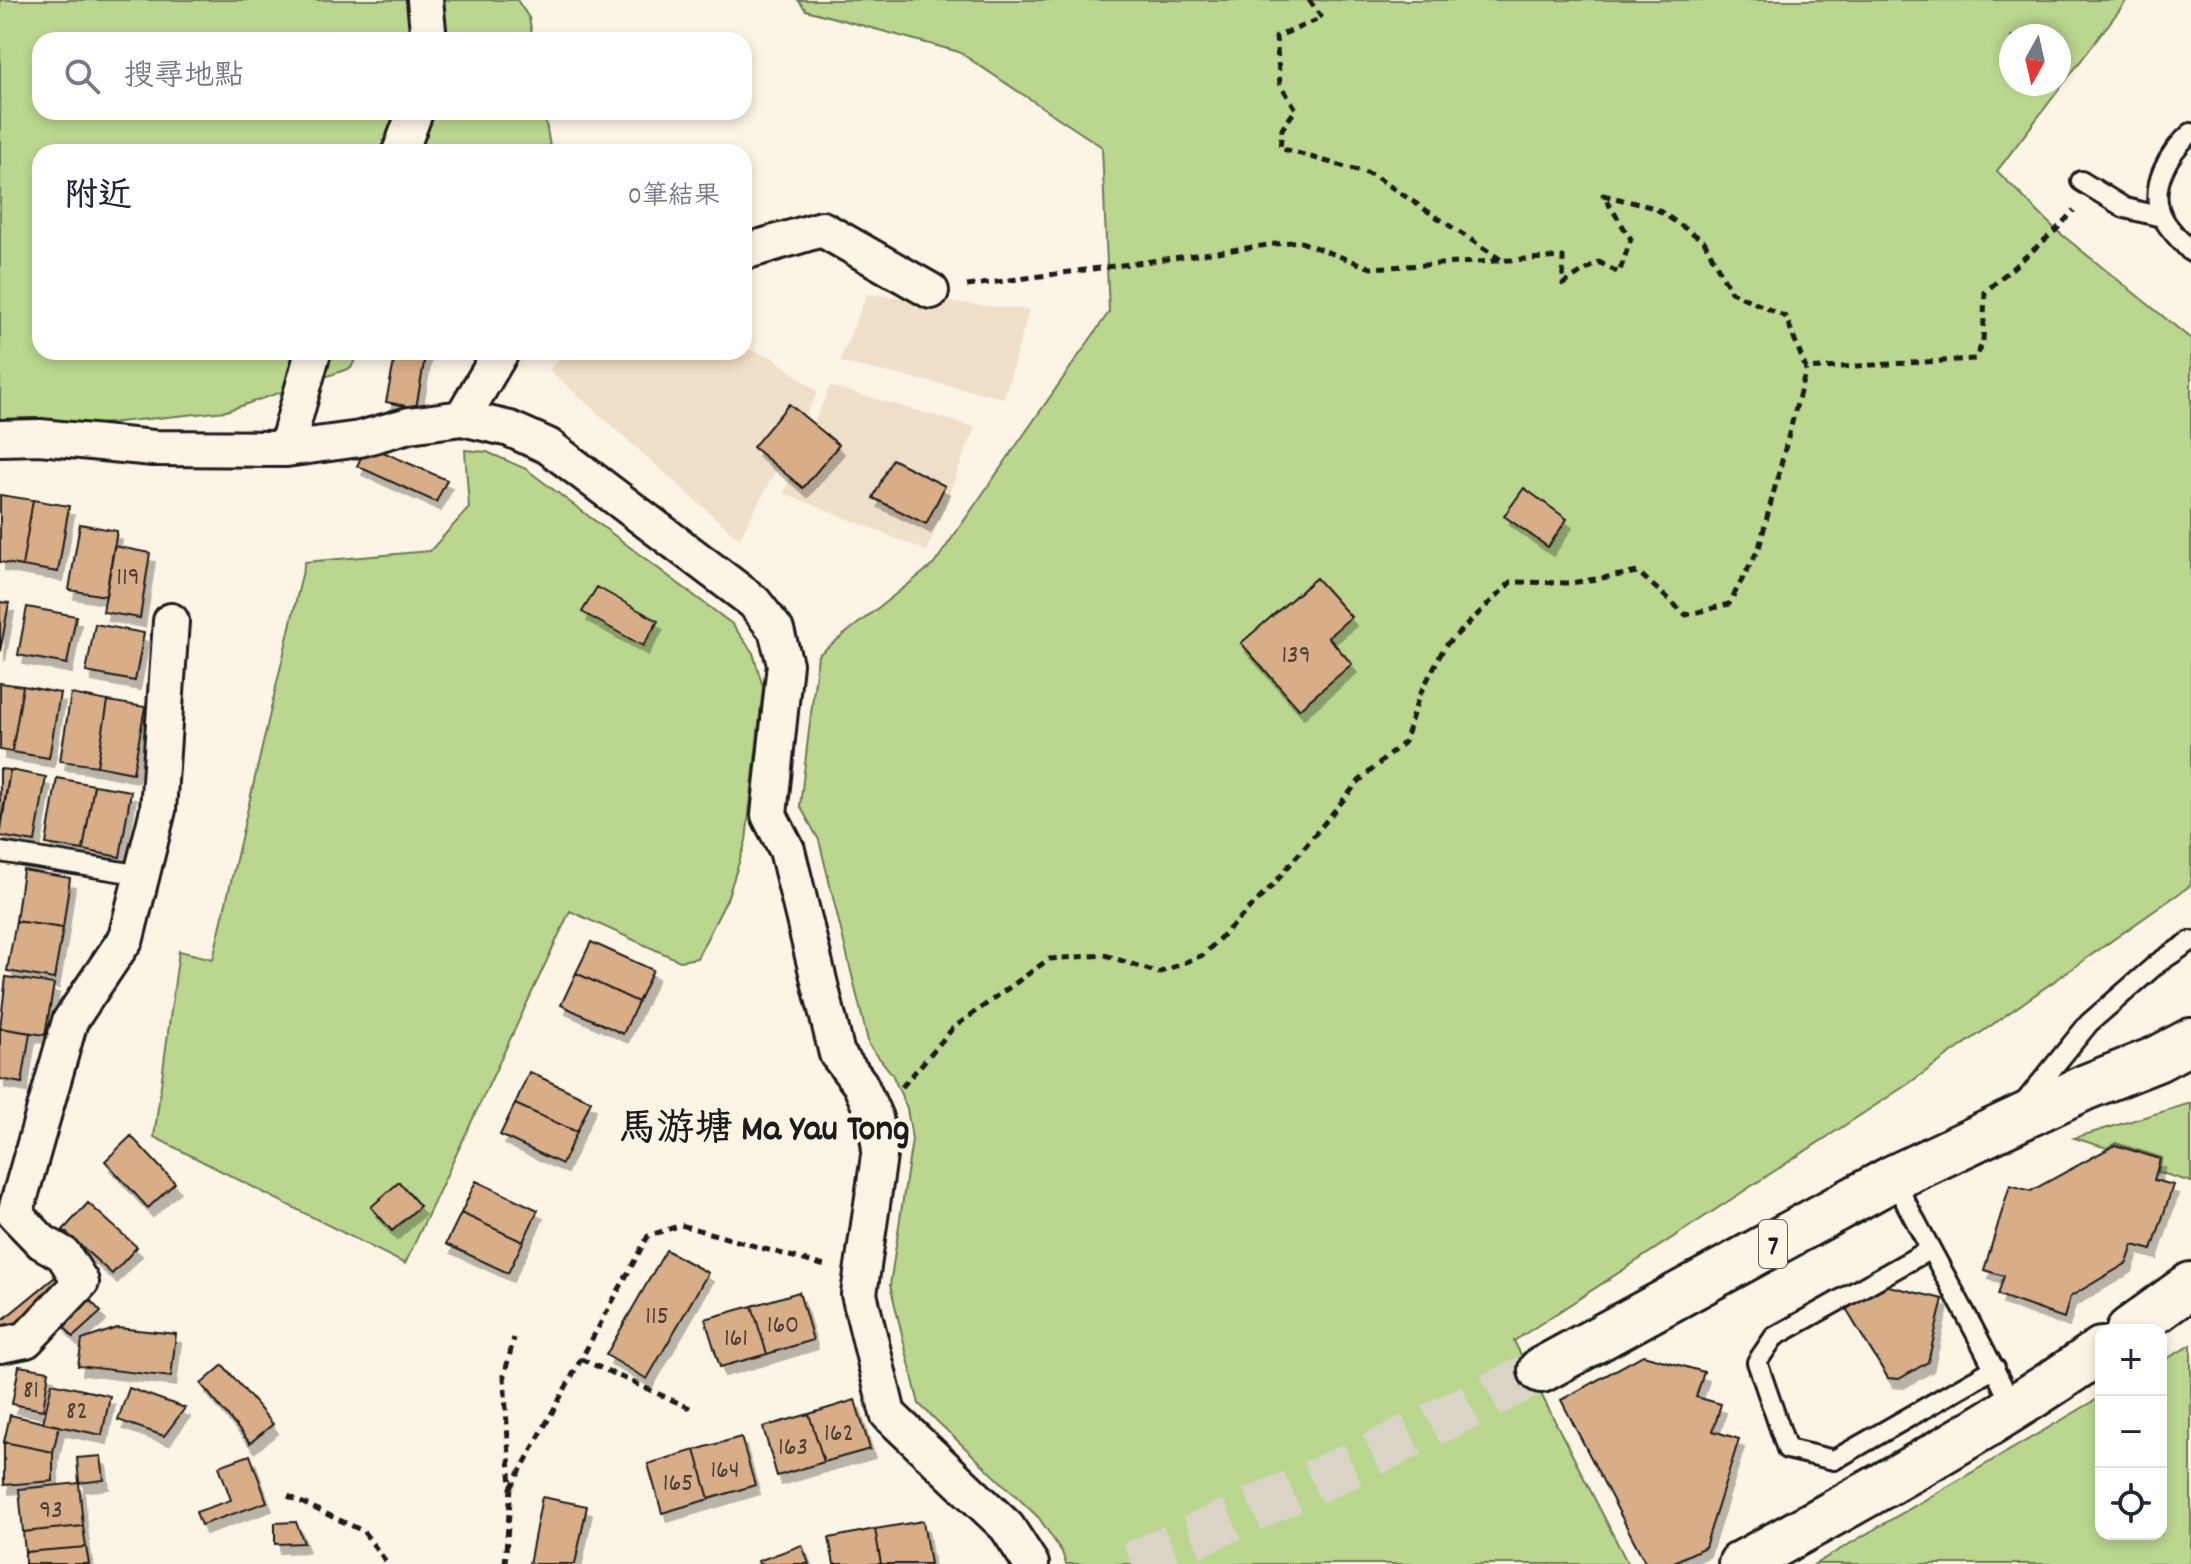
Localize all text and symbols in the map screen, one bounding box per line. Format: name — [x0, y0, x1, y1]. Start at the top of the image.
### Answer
north arrow — [1999, 24, 2071, 96]
search box — [32, 32, 752, 120]
icon: search — [60, 54, 104, 98]
text: 搜尋地點 — [124, 57, 244, 100]
text: 附近 — [64, 174, 132, 223]
text: 0筆結果 — [628, 179, 720, 216]
house number: 119 — [116, 560, 140, 597]
house number: 139 — [1281, 638, 1311, 675]
district label: 馬游塘 Ma Yau Tong — [618, 1104, 910, 1159]
road number: 7 — [1759, 1220, 1787, 1268]
house number: 115 — [645, 1299, 669, 1336]
house number: 160 — [767, 1308, 799, 1345]
house number: 161 — [724, 1321, 748, 1358]
map controls — [2095, 1324, 2167, 1540]
button: + — [2095, 1324, 2167, 1396]
house number: 81 — [23, 1373, 39, 1410]
house number: 82 — [66, 1394, 88, 1431]
button: − — [2095, 1396, 2167, 1468]
house number: 162 — [824, 1416, 854, 1453]
house number: 163 — [778, 1430, 808, 1467]
house number: 164 — [710, 1453, 740, 1490]
house number: 165 — [663, 1466, 693, 1503]
button: locate — [2095, 1468, 2167, 1540]
house number: 93 — [39, 1493, 63, 1530]

